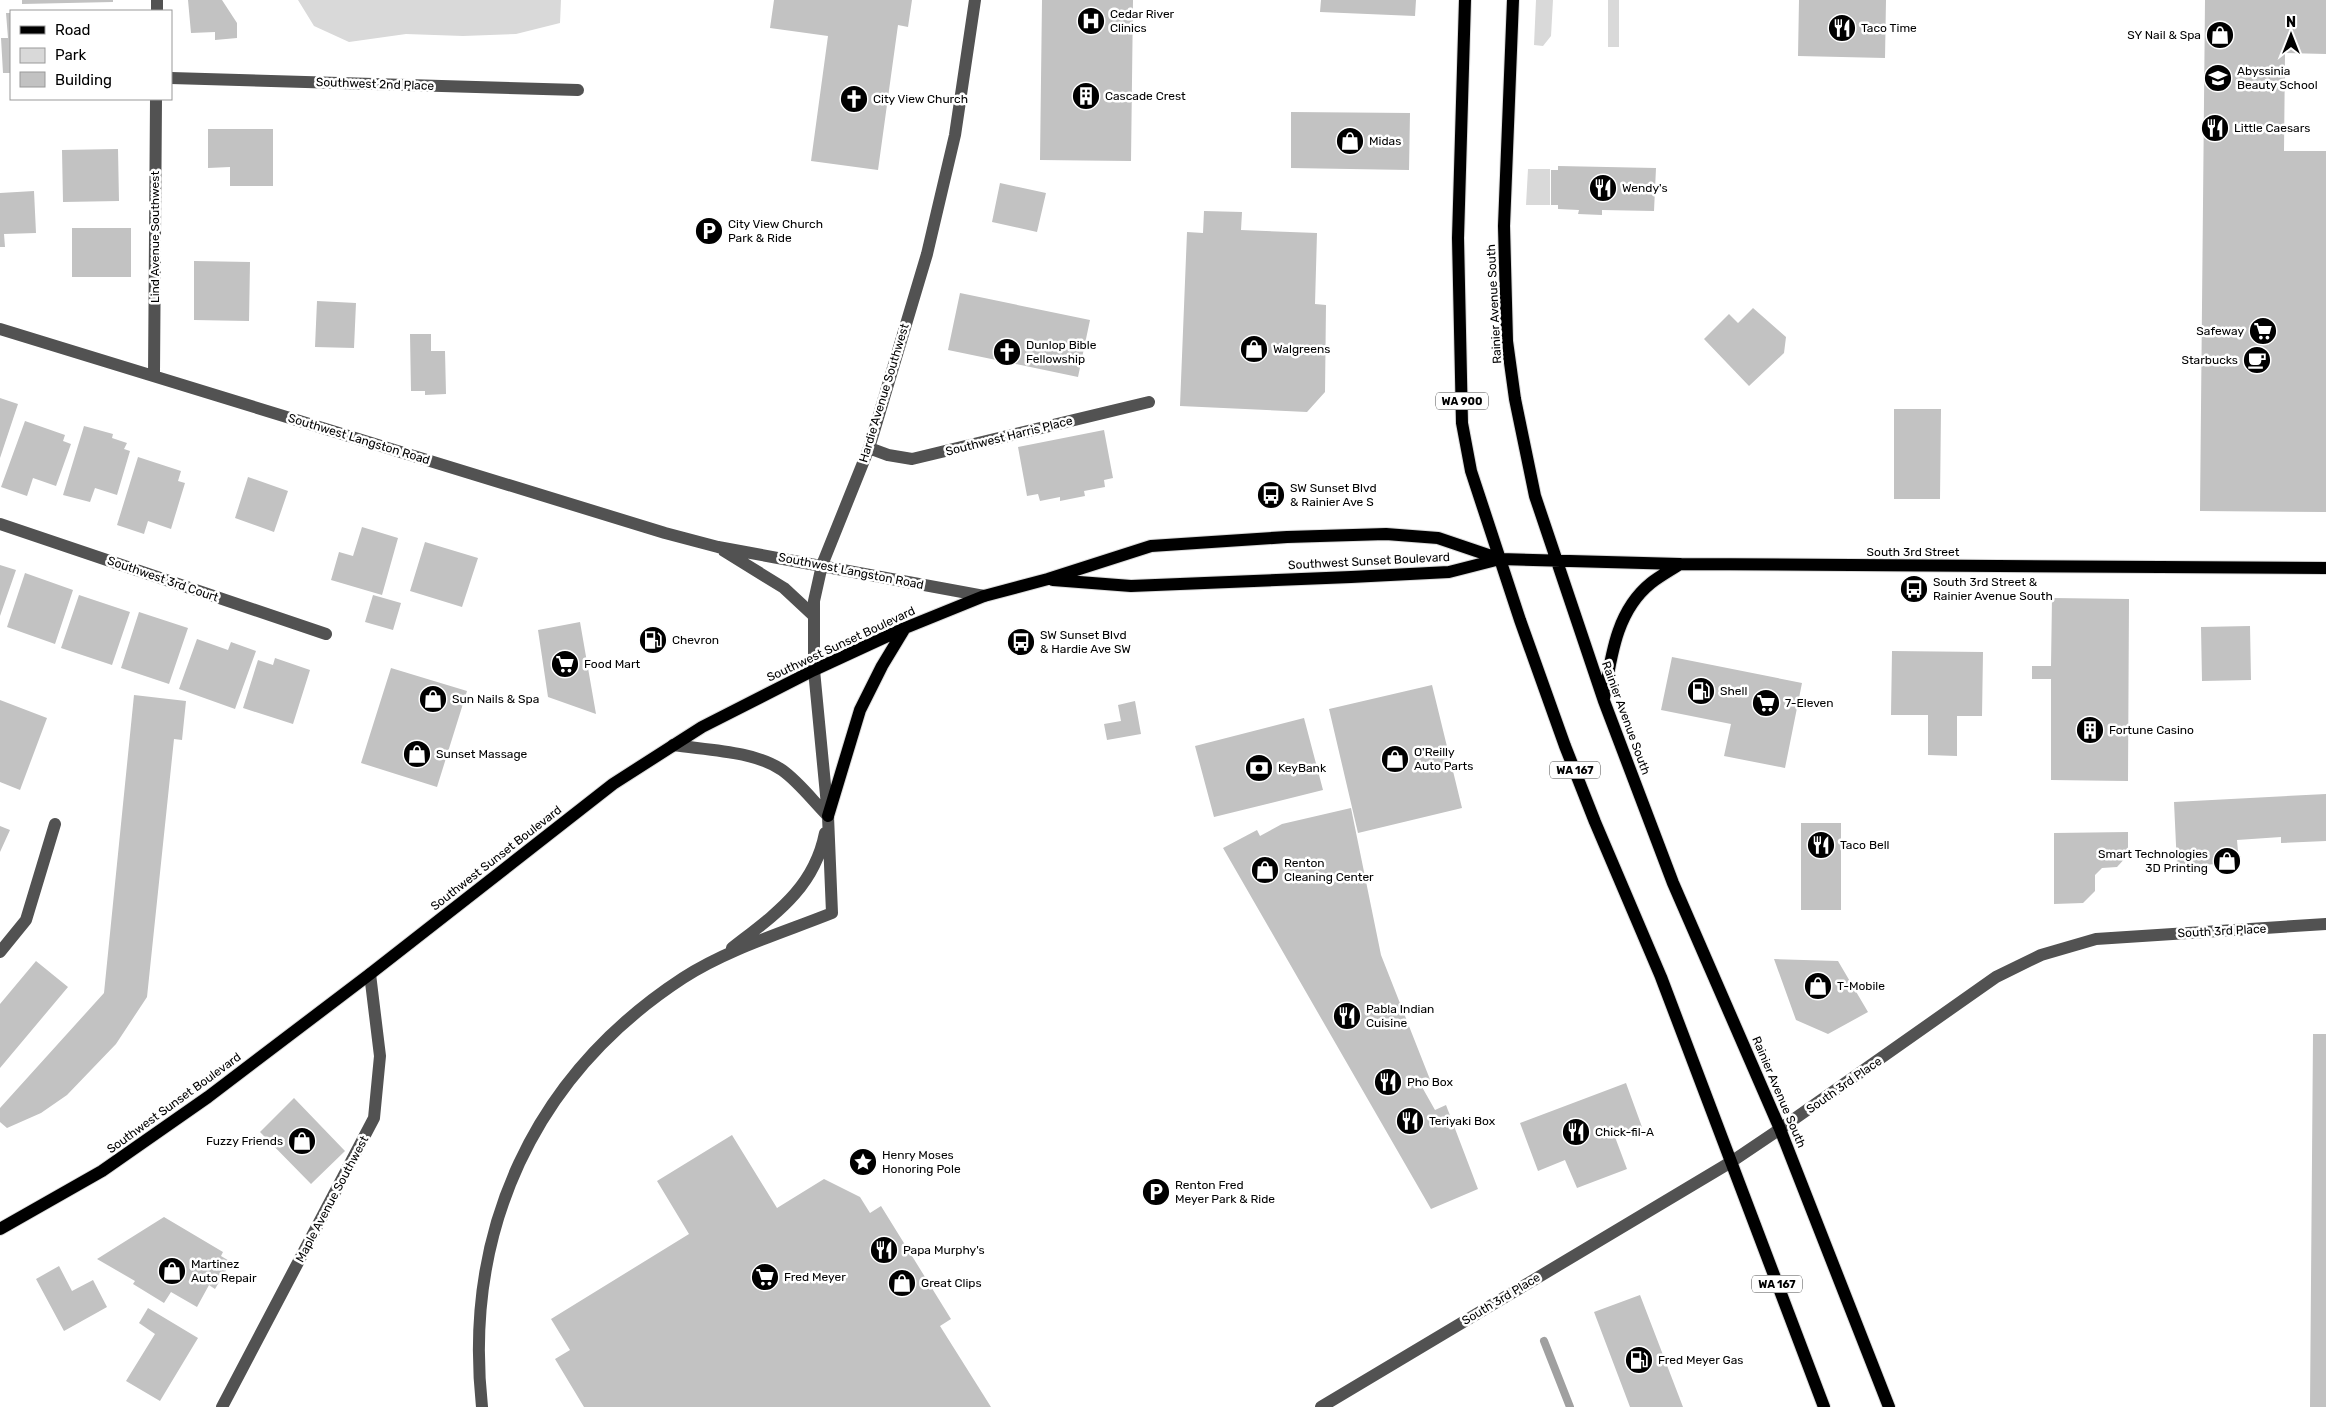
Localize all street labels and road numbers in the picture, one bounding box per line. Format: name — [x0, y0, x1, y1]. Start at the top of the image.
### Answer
street label: Southwest 2nd Place — [316, 75, 435, 93]
street label: Lind Avenue Southwest — [148, 171, 162, 303]
street label: Rainier Avenue South — [1484, 244, 1504, 364]
street label: Hardie Avenue Southwest — [856, 322, 912, 464]
road number: WA 900 — [1436, 392, 1488, 410]
street label: Southwest Langston Road — [286, 411, 432, 467]
street label: Southwest Harris Place — [944, 413, 1074, 459]
street label: South 3rd Street — [1867, 545, 1960, 559]
street label: Southwest Langston Road — [777, 550, 925, 592]
street label: Southwest Sunset Boulevard — [1288, 550, 1450, 572]
street label: Southwest 3rd Court — [106, 553, 221, 605]
street label: Southwest Sunset Boulevard — [765, 603, 917, 685]
street label: Rainier Avenue South — [1599, 659, 1653, 777]
road number: WA 167 — [1550, 762, 1600, 778]
street label: Southwest Sunset Boulevard — [428, 803, 564, 913]
street label: South 3rd Place — [2177, 922, 2267, 940]
street label: Rainier Avenue South — [1749, 1034, 1809, 1150]
street label: Southwest Sunset Boulevard — [104, 1050, 244, 1156]
street label: South 3rd Place — [1804, 1054, 1885, 1116]
street label: Maple Avenue Southwest — [293, 1133, 371, 1265]
street label: South 3rd Place — [1459, 1270, 1543, 1328]
road number: WA 167 — [1752, 1276, 1802, 1292]

